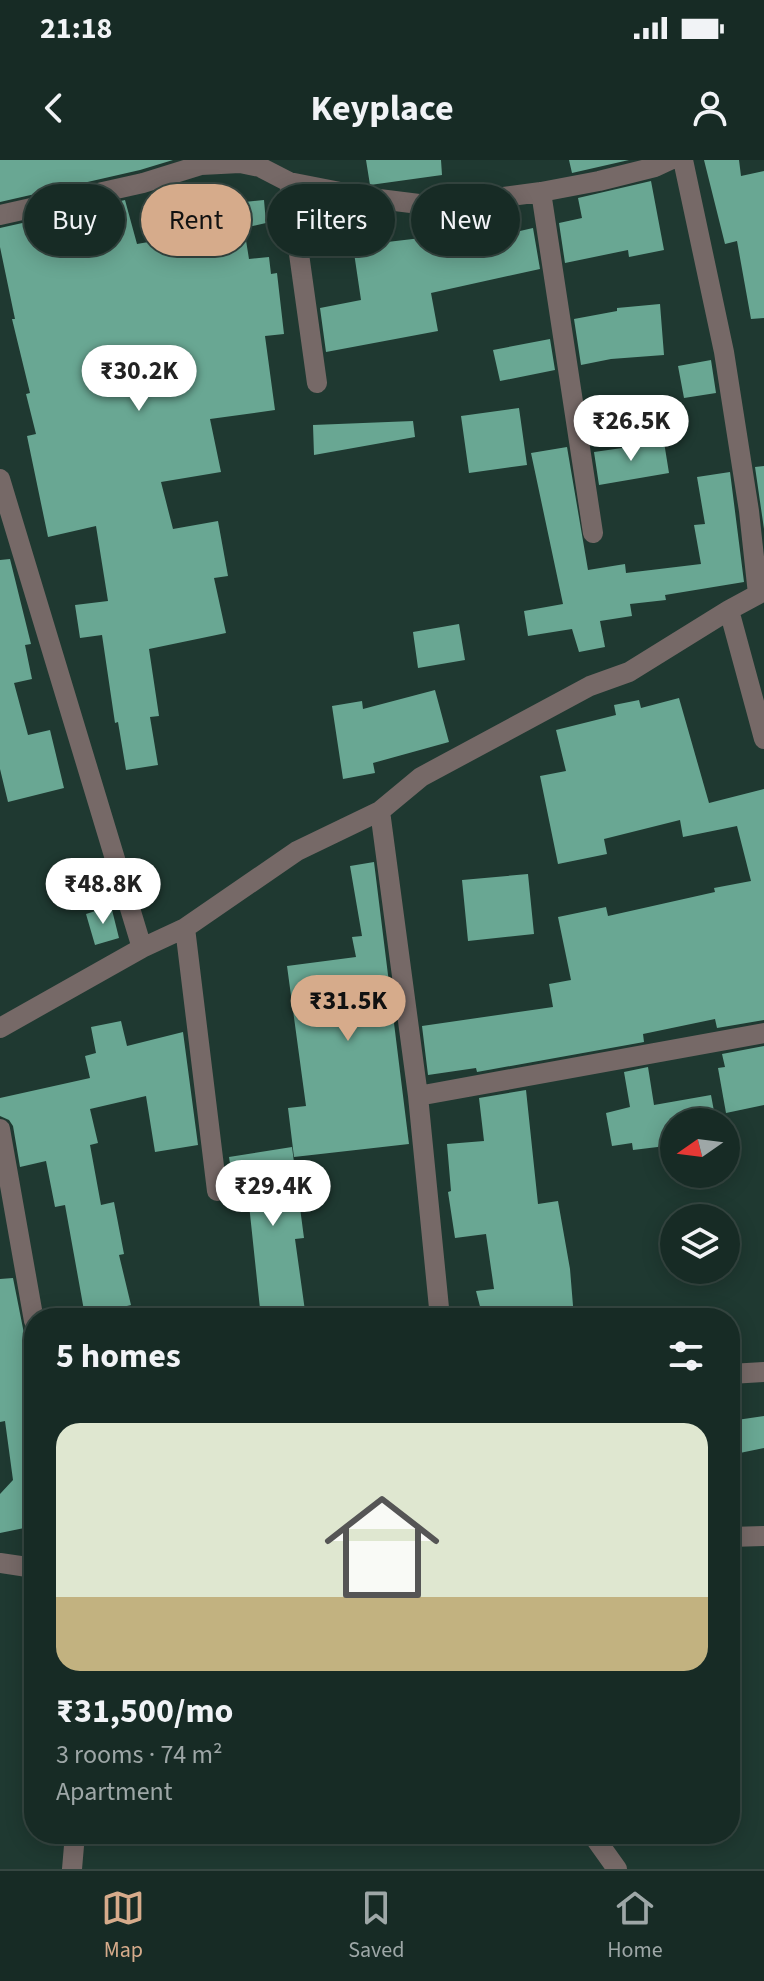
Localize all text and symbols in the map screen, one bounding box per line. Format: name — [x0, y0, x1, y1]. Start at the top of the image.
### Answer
text: 21:18 — [40, 7, 112, 50]
text: Keyplace — [310, 83, 454, 134]
icon: back — [32, 86, 76, 130]
icon: person — [688, 86, 732, 130]
chip: Buy — [24, 184, 125, 256]
chip: Rent — [141, 184, 251, 256]
chip: Filters — [267, 184, 395, 256]
chip: New — [411, 184, 520, 256]
pin: ₹30.2K — [74, 345, 204, 413]
text: ₹30.2K — [100, 352, 178, 389]
pin: ₹26.5K — [566, 395, 696, 463]
text: ₹26.5K — [592, 402, 670, 439]
pin: ₹48.8K — [38, 858, 168, 926]
text: ₹48.8K — [64, 865, 142, 902]
pin: ₹31.5K — [283, 975, 413, 1043]
text: ₹31.5K — [309, 982, 387, 1019]
north arrow — [660, 1108, 740, 1188]
map controls — [660, 1108, 740, 1284]
pin: ₹29.4K — [208, 1160, 338, 1228]
text: ₹29.4K — [234, 1167, 312, 1204]
button: layers — [660, 1204, 740, 1284]
text: 5 homes — [56, 1332, 181, 1381]
icon: filters — [664, 1334, 708, 1378]
icon: home — [310, 1475, 454, 1619]
text: ₹31,500/mo — [56, 1687, 233, 1736]
text: 3 rooms · 74 m² — [56, 1736, 223, 1773]
text: Apartment — [56, 1773, 173, 1810]
tab: Map — [101, 1886, 145, 1966]
tab: Saved — [348, 1886, 404, 1966]
tab: Home — [607, 1886, 663, 1966]

